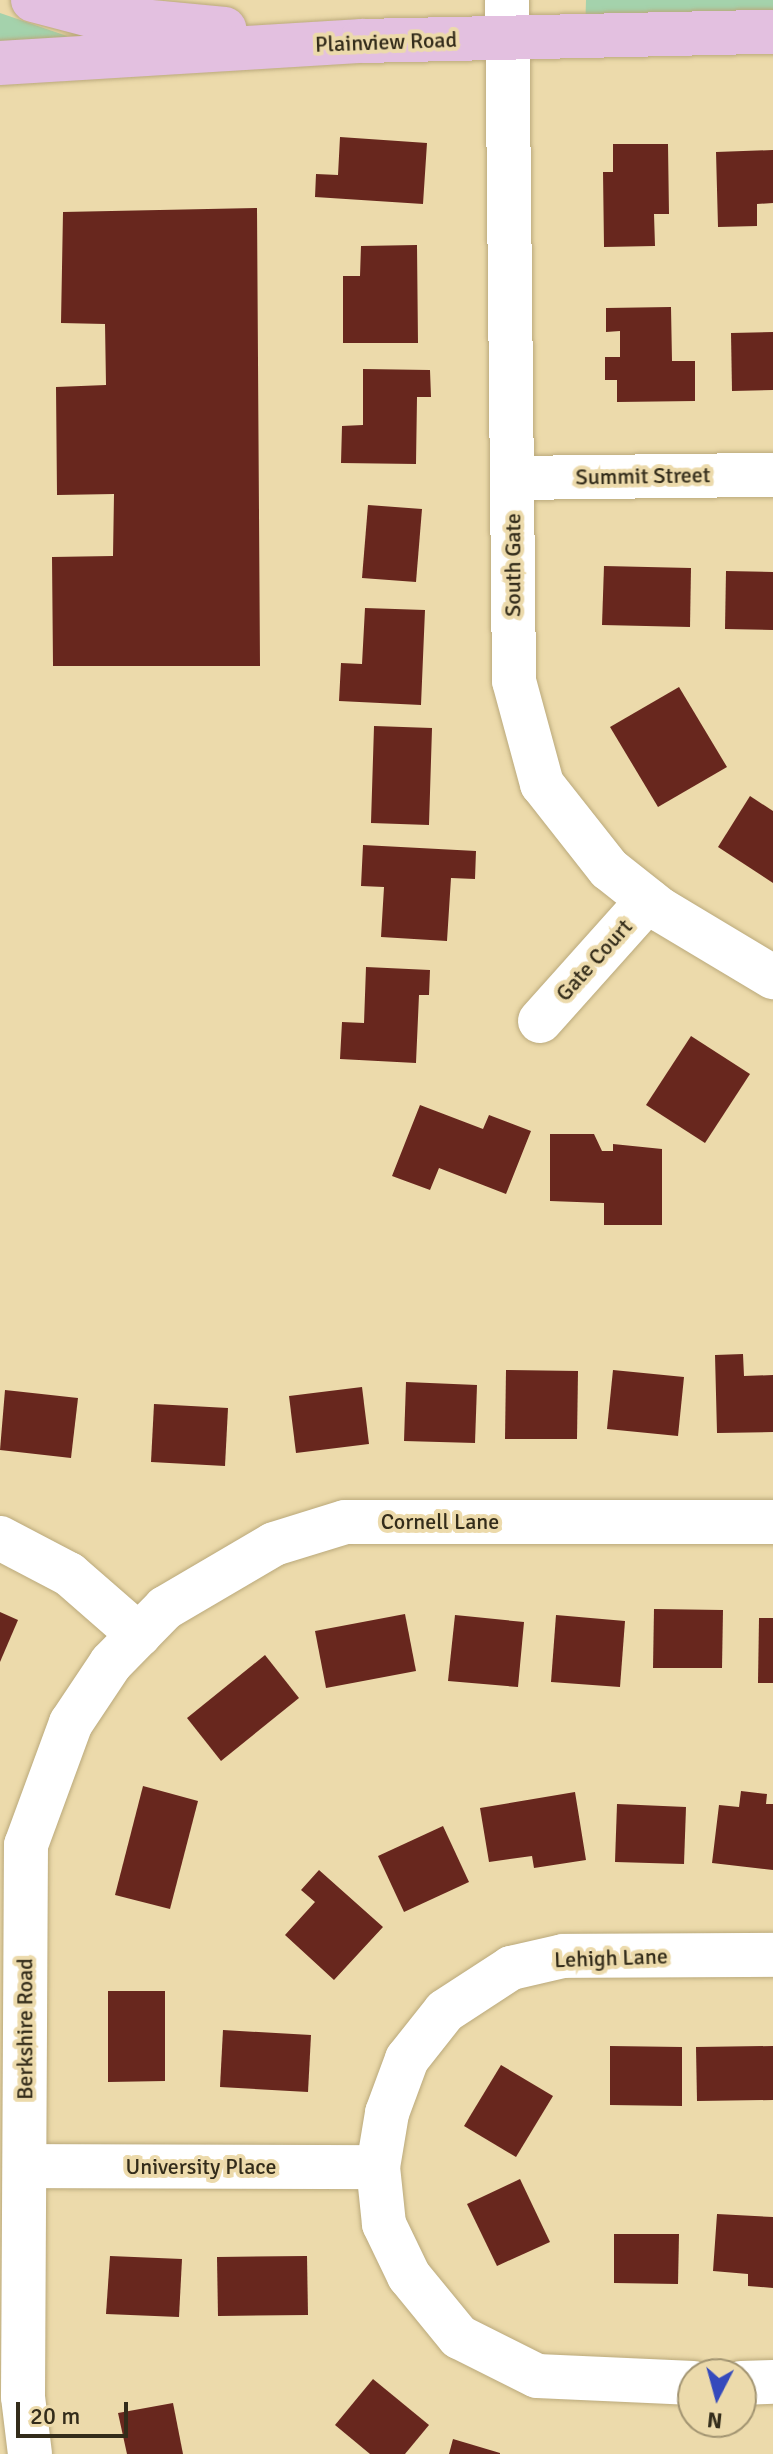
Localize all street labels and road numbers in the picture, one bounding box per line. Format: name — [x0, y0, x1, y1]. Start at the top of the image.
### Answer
street label: Plainview Road — [315, 26, 457, 58]
street label: Summit Street — [575, 462, 711, 490]
street label: South Gate — [500, 513, 526, 617]
street label: Gate Court — [550, 914, 638, 1006]
street label: Cornell Lane — [381, 1509, 499, 1535]
street label: Lehigh Lane — [554, 1943, 668, 1973]
street label: Berkshire Road — [12, 1958, 38, 2100]
street label: University Place — [125, 2154, 277, 2180]

